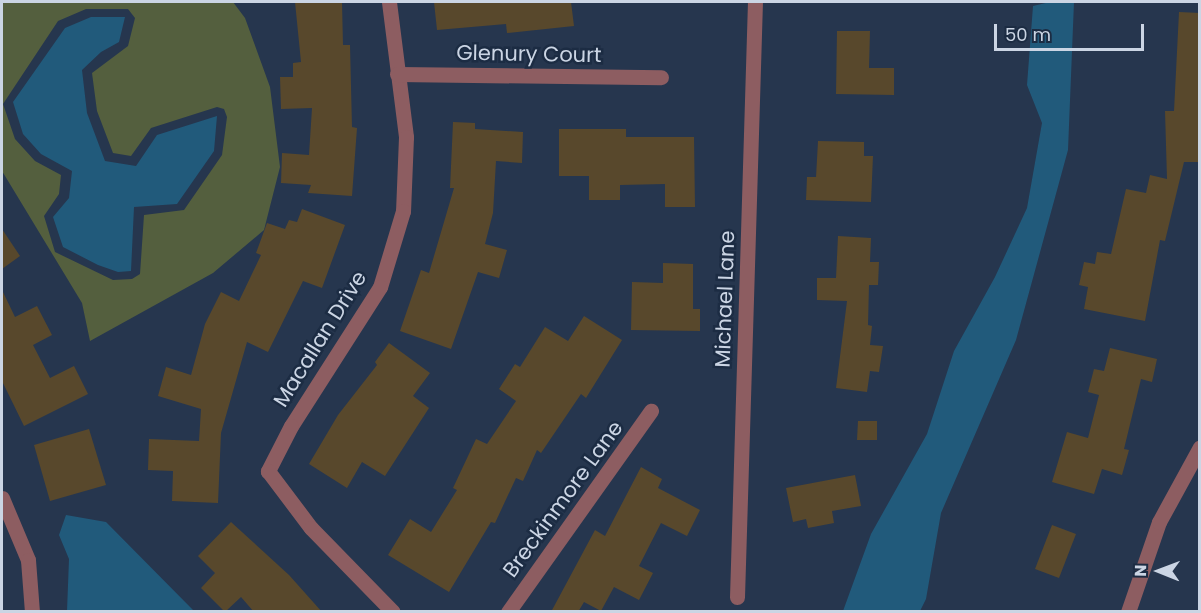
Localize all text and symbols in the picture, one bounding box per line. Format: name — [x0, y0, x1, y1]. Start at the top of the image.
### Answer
scale bar — [997, 12, 1147, 50]
text: 50 m — [1005, 22, 1051, 47]
street label: Glenury Court — [456, 40, 602, 68]
street label: Michael Lane — [710, 230, 740, 368]
street label: Macallan Drive — [268, 266, 372, 412]
street label: Breckinmore Lane — [498, 416, 628, 582]
north arrow — [1129, 541, 1189, 601]
text: N — [1129, 564, 1152, 577]

